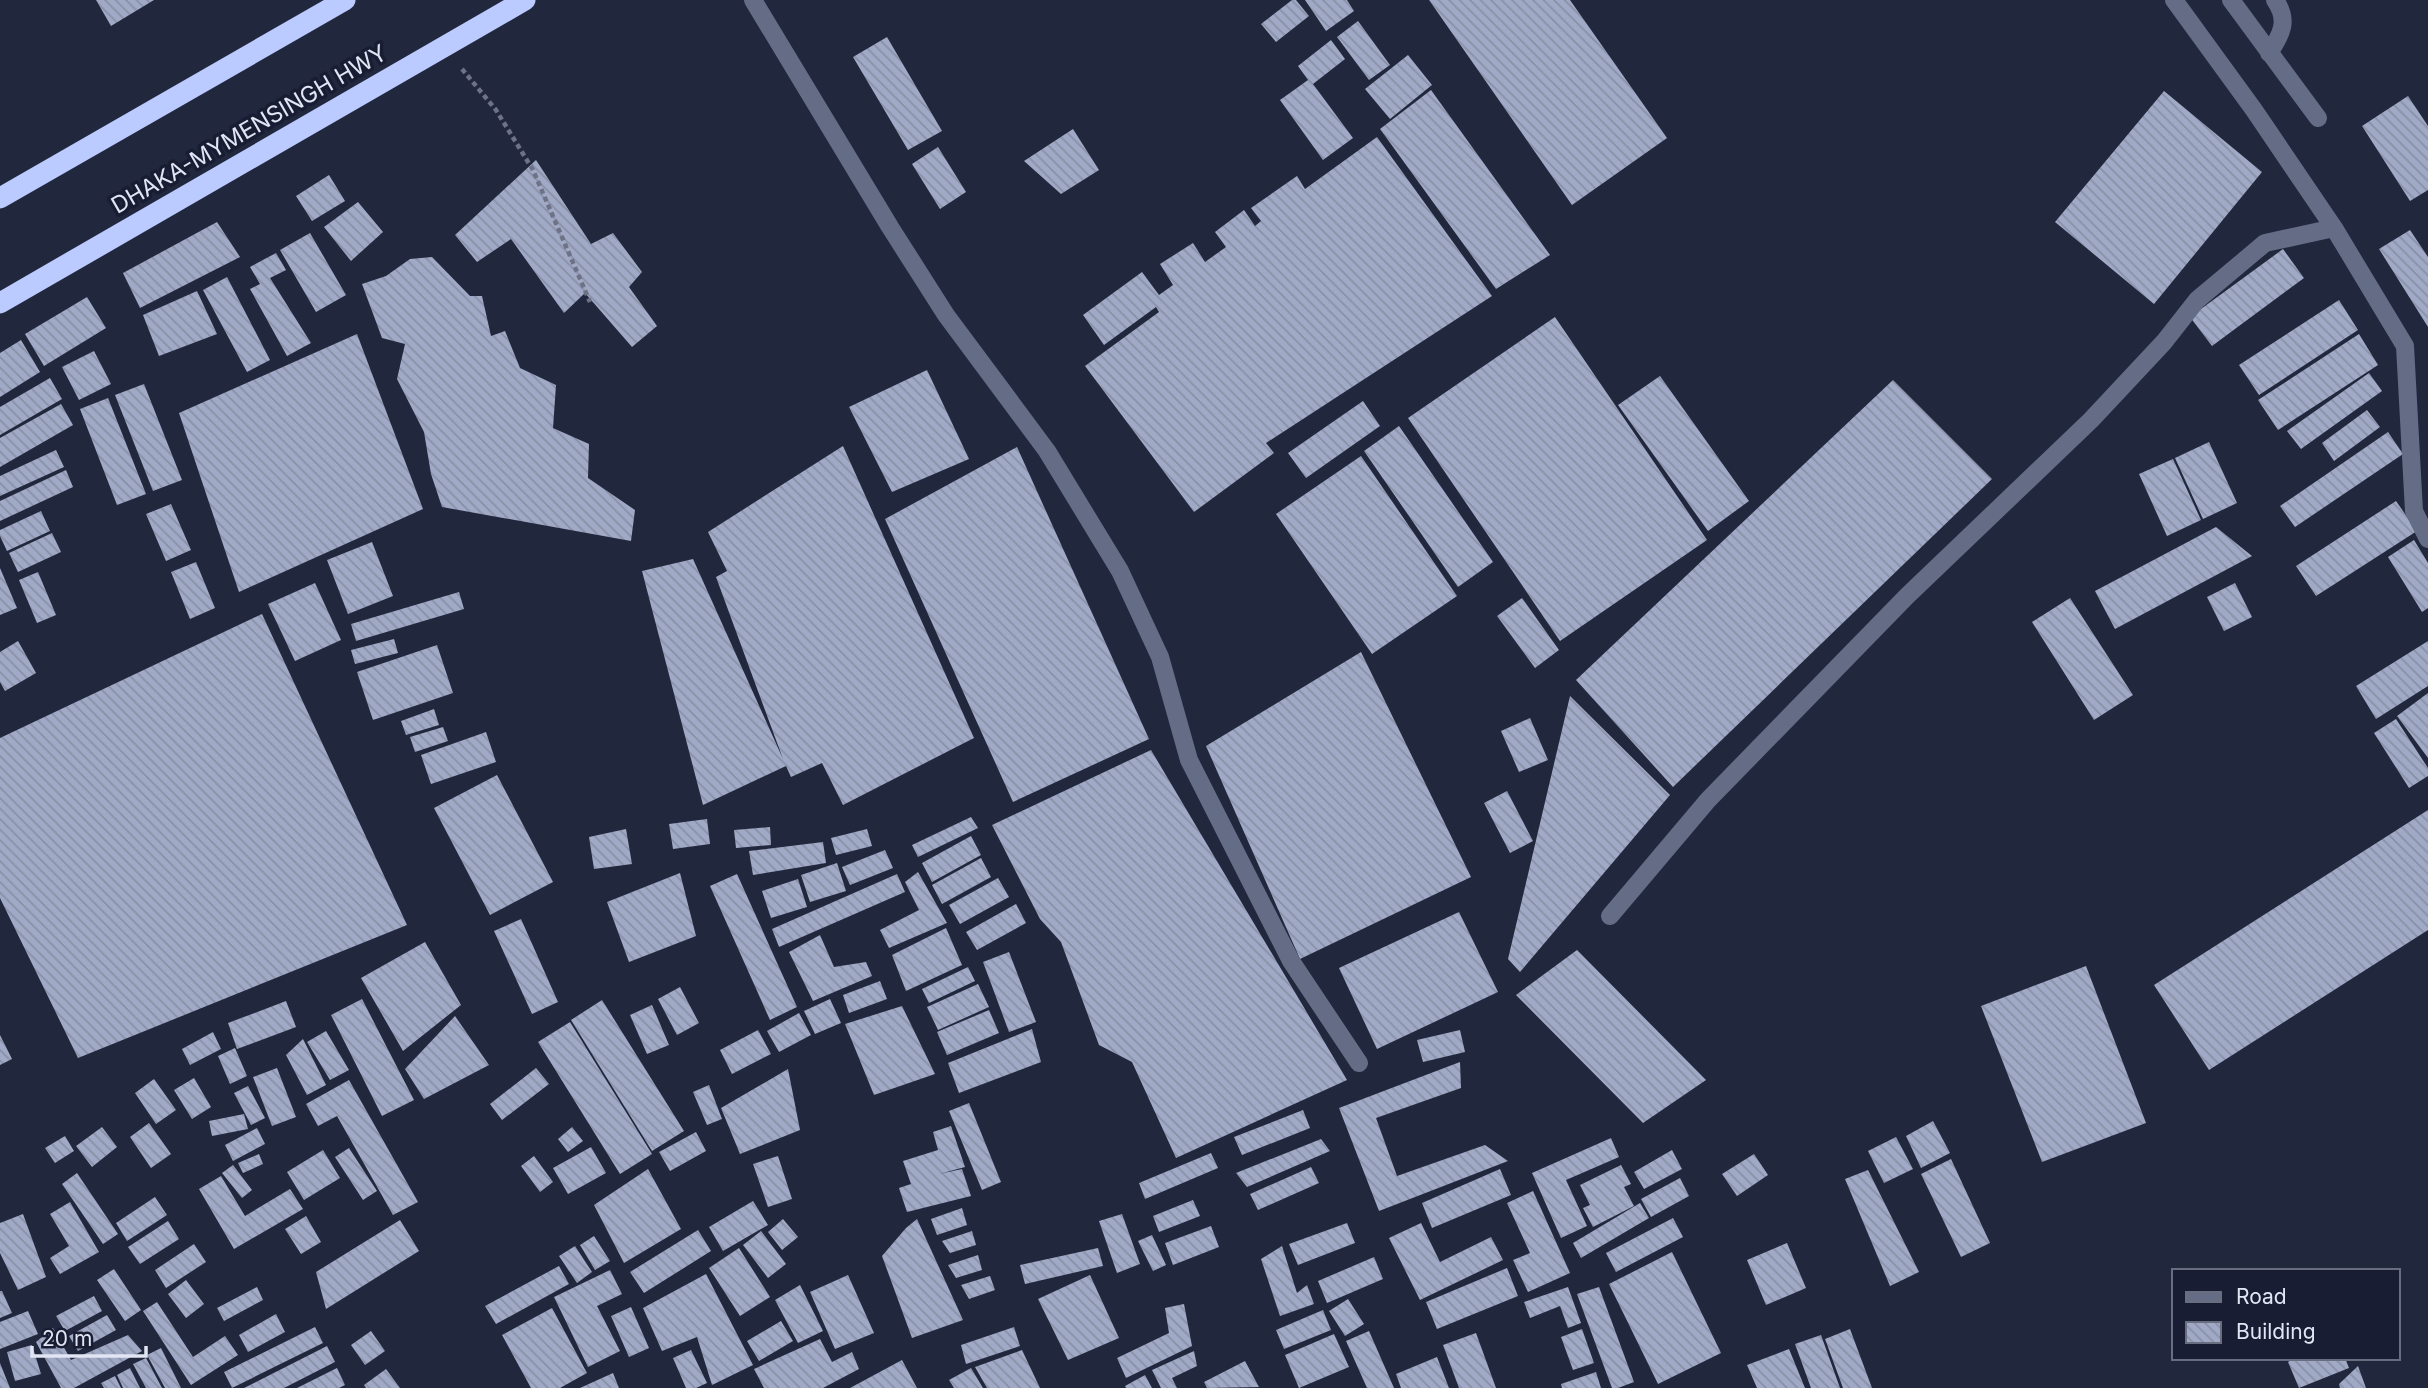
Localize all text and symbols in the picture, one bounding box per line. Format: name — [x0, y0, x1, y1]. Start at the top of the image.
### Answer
street label: DHAKA-MYMENSINGH HWY — [106, 38, 392, 219]
legend — [2172, 1269, 2400, 1360]
text: Road — [2236, 1284, 2287, 1309]
scale bar — [32, 1314, 145, 1358]
text: Building — [2236, 1319, 2316, 1344]
text: 20 m — [42, 1326, 92, 1351]

